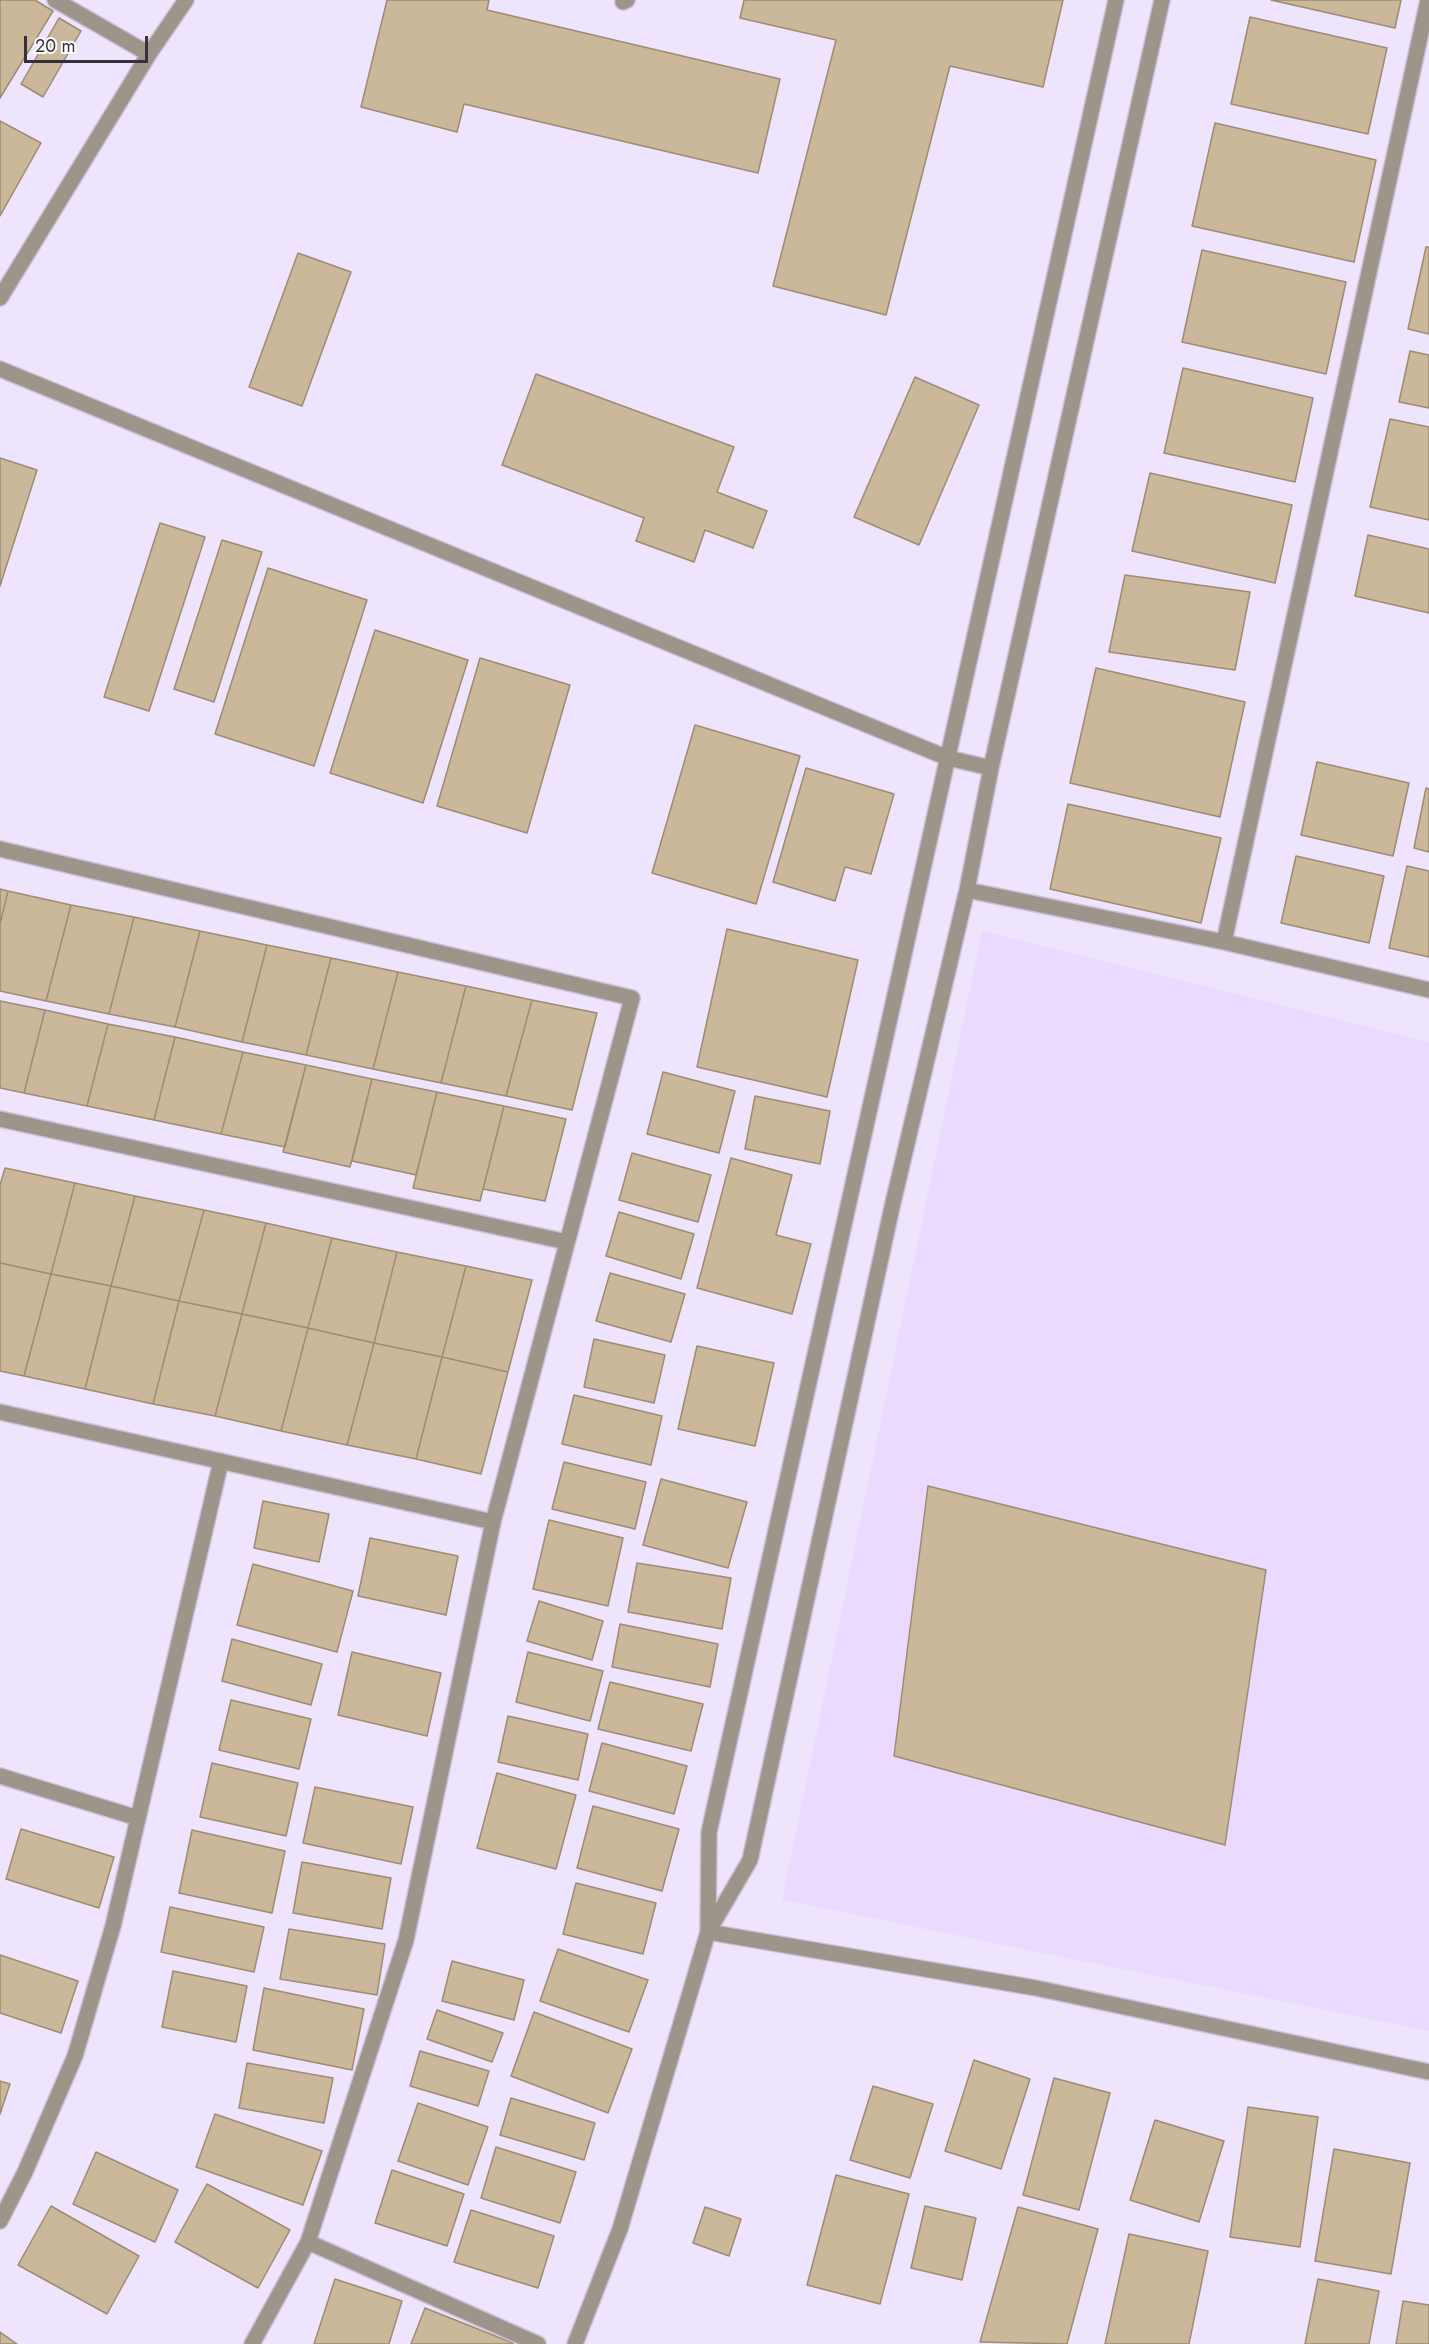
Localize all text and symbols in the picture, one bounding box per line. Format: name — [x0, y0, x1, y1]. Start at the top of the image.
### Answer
scale bar — [27, 24, 152, 62]
text: 20 m — [35, 33, 75, 59]

